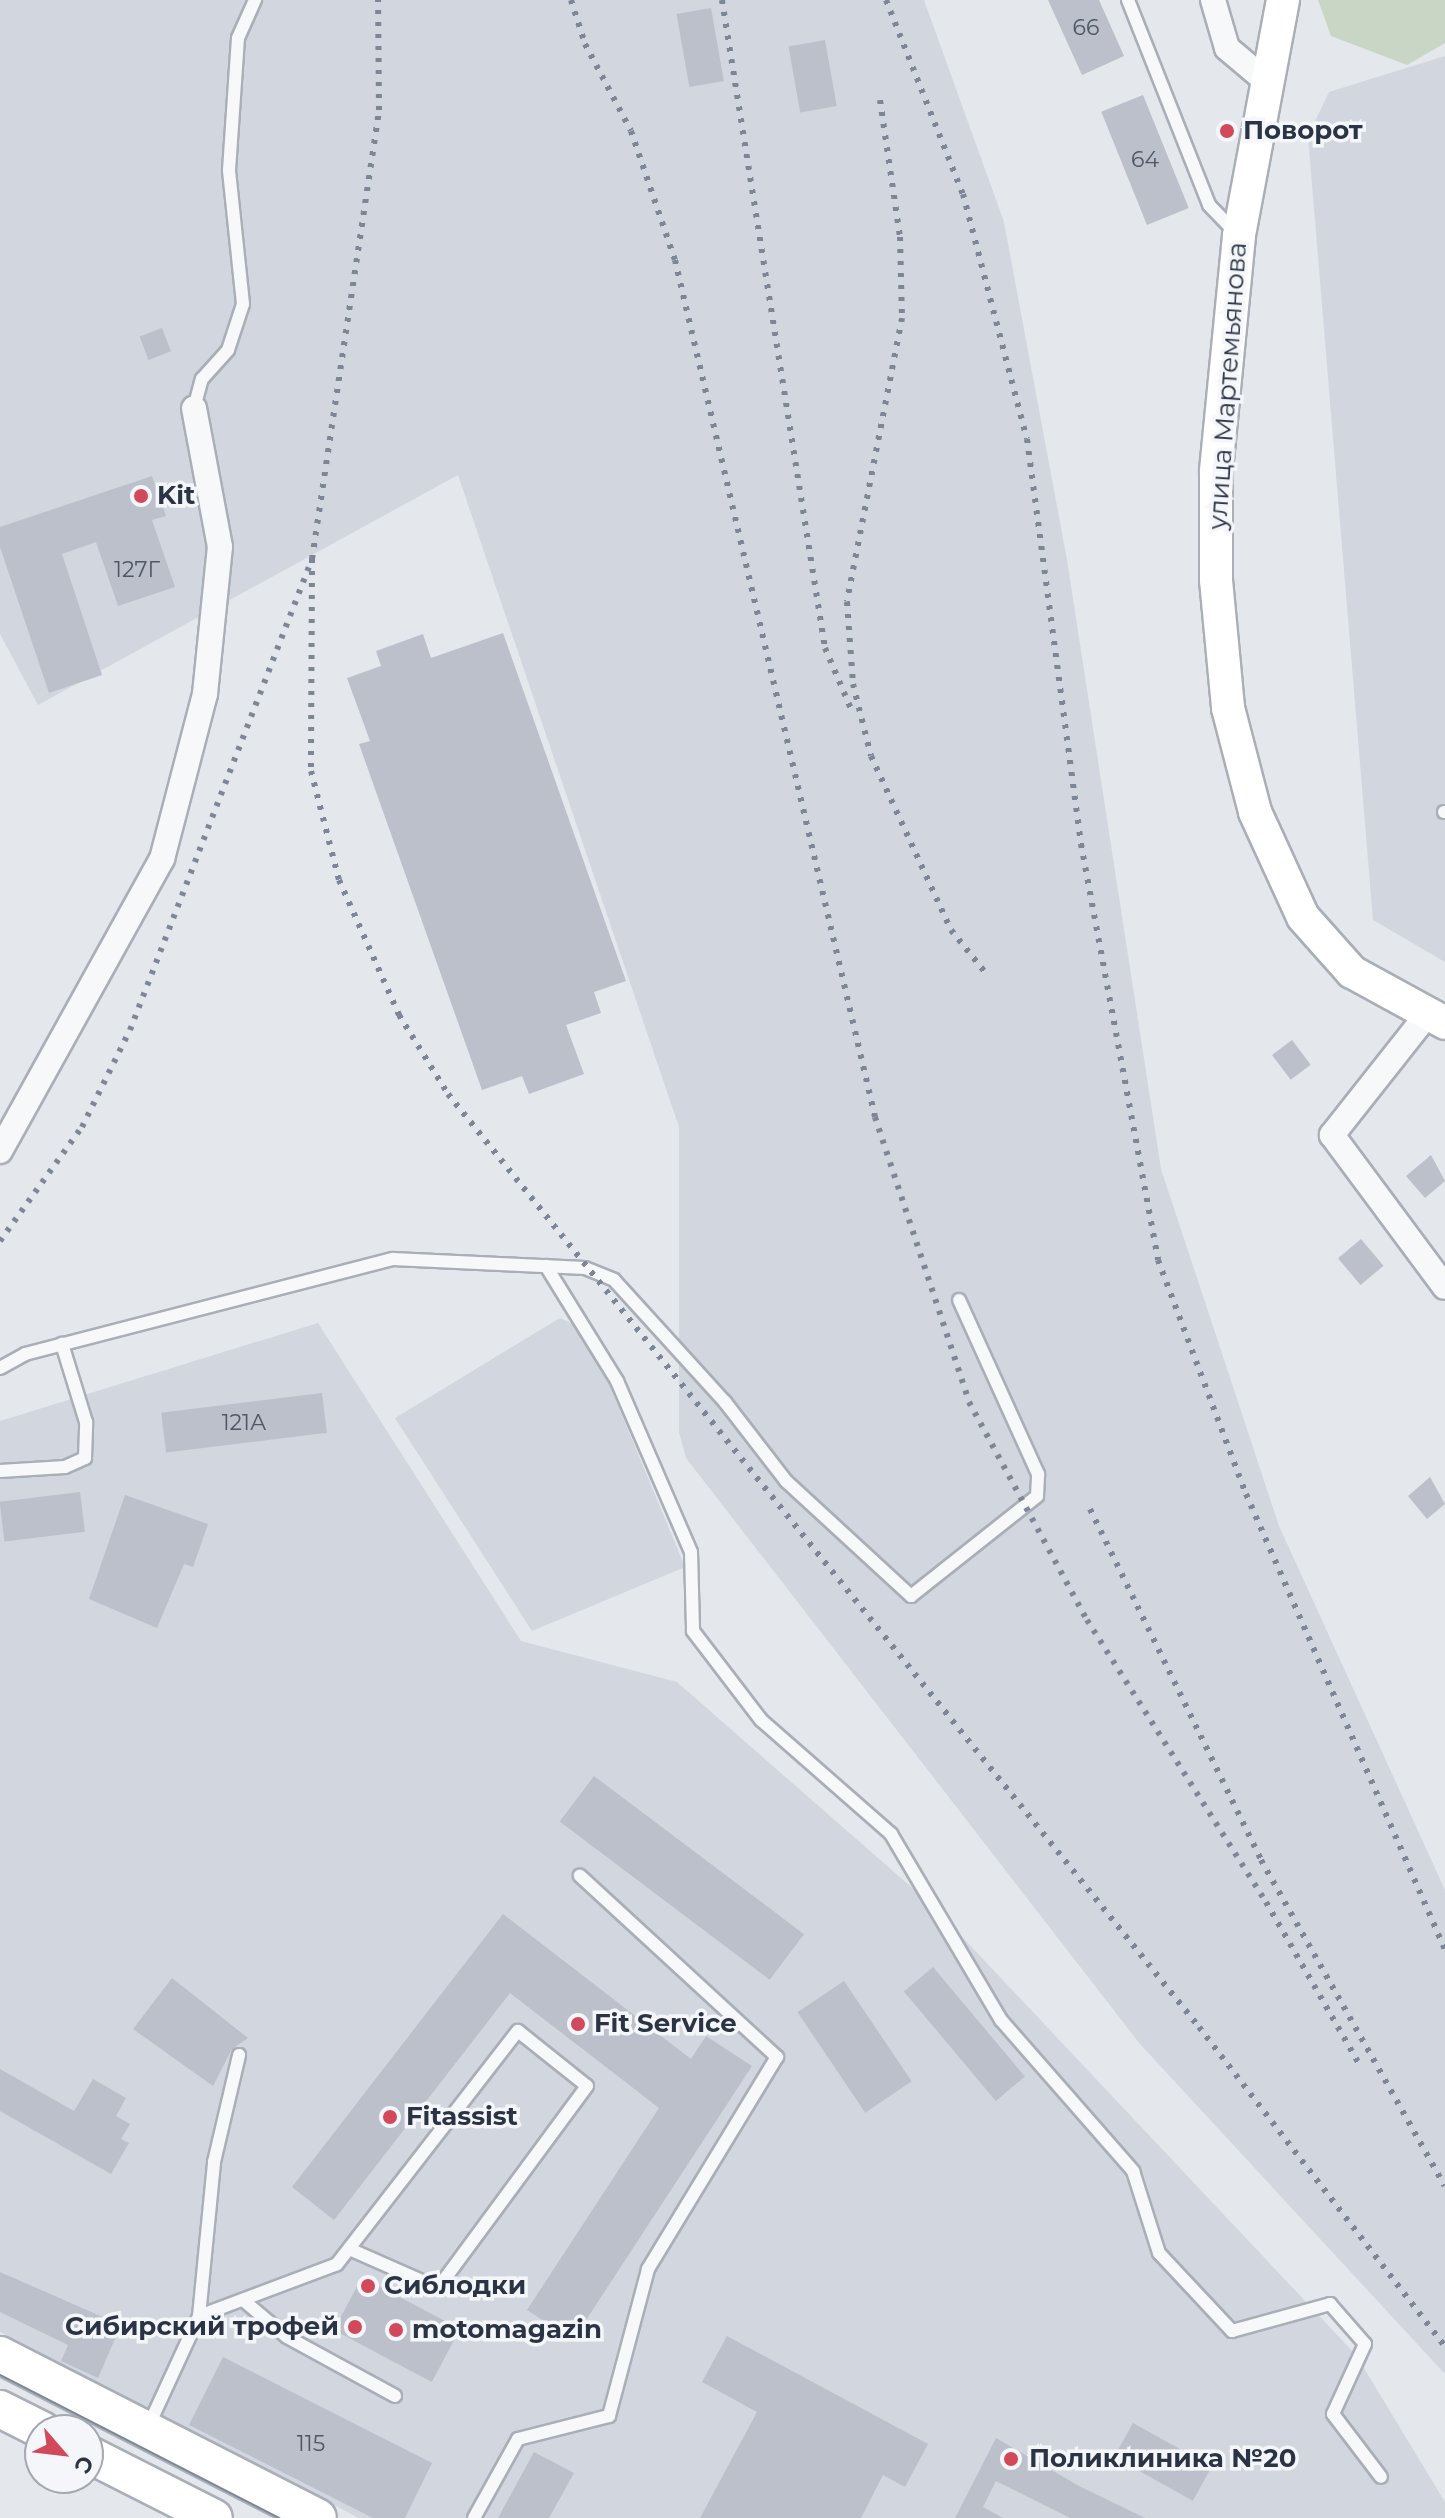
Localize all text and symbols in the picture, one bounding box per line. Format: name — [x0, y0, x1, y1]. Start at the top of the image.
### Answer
house number: 66 — [1073, 15, 1099, 41]
place label: Поворот — [1243, 115, 1363, 147]
marker: Поворот — [1218, 122, 1236, 140]
house number: 64 — [1131, 147, 1159, 173]
street label: улица Мартемьянова — [1202, 241, 1254, 531]
place label: Kit — [157, 480, 195, 512]
marker: Kit — [132, 487, 150, 505]
house number: 127Г — [114, 557, 160, 583]
house number: 121А — [222, 1410, 266, 1436]
place label: Fit Service — [594, 2008, 737, 2040]
marker: Fit Service — [569, 2015, 587, 2033]
place label: Fitassist — [406, 2101, 518, 2133]
marker: Fitassist — [381, 2108, 399, 2126]
place label: Сиблодки — [384, 2270, 526, 2302]
marker: Сиблодки — [359, 2277, 377, 2295]
place label: Сибирский трофей — [65, 2311, 339, 2343]
place label: motomagazin — [412, 2314, 602, 2346]
marker: Сибирский трофей — [346, 2318, 364, 2336]
marker: motomagazin — [387, 2321, 405, 2339]
north arrow — [24, 2414, 104, 2494]
house number: 115 — [297, 2431, 325, 2457]
place label: Поликлиника №20 — [1029, 2443, 1296, 2475]
marker: Поликлиника №20 — [1000, 2448, 1022, 2470]
text: С — [68, 2451, 100, 2478]

